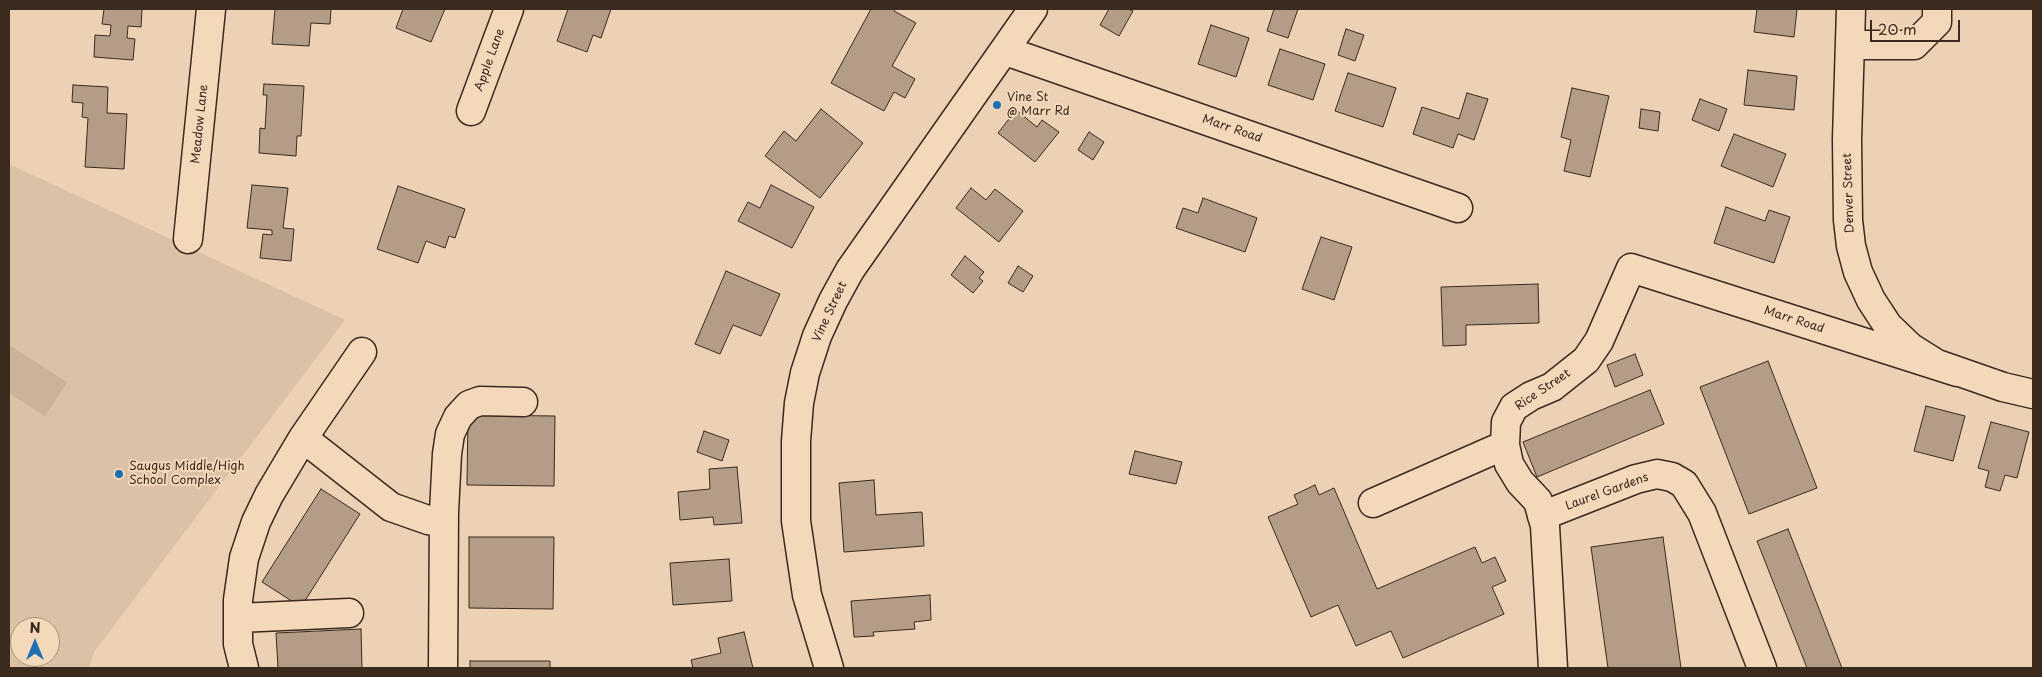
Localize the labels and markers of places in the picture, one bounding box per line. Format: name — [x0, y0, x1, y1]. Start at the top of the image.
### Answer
place label: Vine St @ Marr Rd — [1007, 91, 1070, 119]
marker: Vine St @ Marr Rd — [991, 99, 1003, 111]
place label: Saugus Middle/High School Complex — [129, 460, 245, 488]
marker: Saugus Middle/High School Complex — [113, 468, 125, 480]

